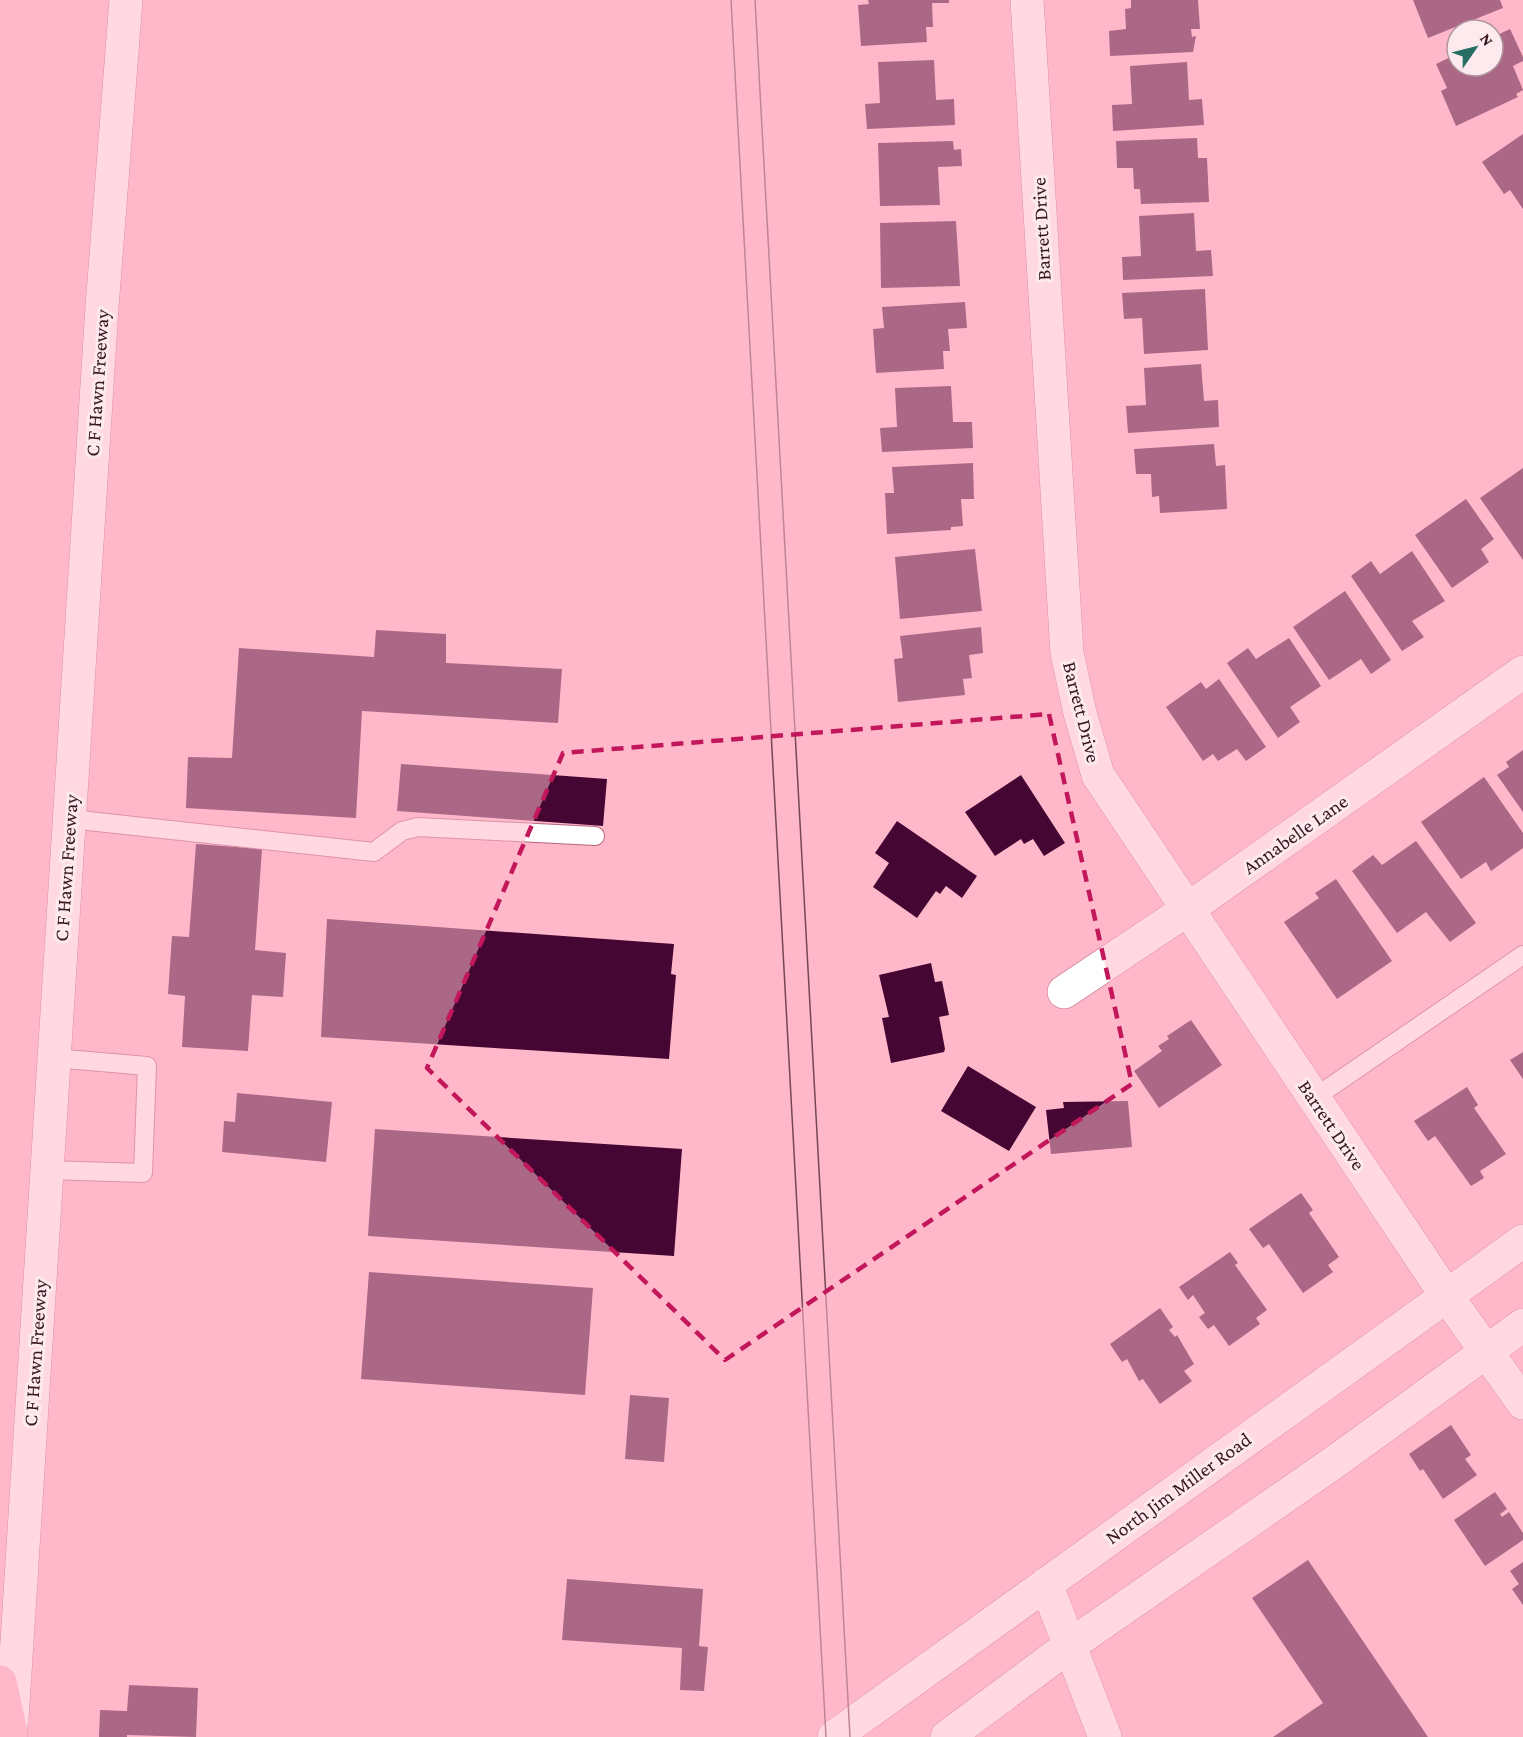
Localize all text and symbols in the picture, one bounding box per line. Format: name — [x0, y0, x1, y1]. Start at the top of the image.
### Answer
north arrow — [1445, 18, 1505, 78]
text: N — [1477, 30, 1497, 49]
street label: Barrett Drive — [1027, 177, 1055, 281]
street label: C F Hawn Freeway — [81, 308, 114, 457]
street label: Barrett Drive — [1059, 659, 1105, 765]
street label: Annabelle Lane — [1238, 790, 1352, 878]
street label: C F Hawn Freeway — [50, 793, 83, 942]
street label: Barrett Drive — [1294, 1076, 1370, 1174]
street label: C F Hawn Freeway — [19, 1278, 52, 1427]
street label: North Jim Miller Road — [1101, 1427, 1256, 1549]

